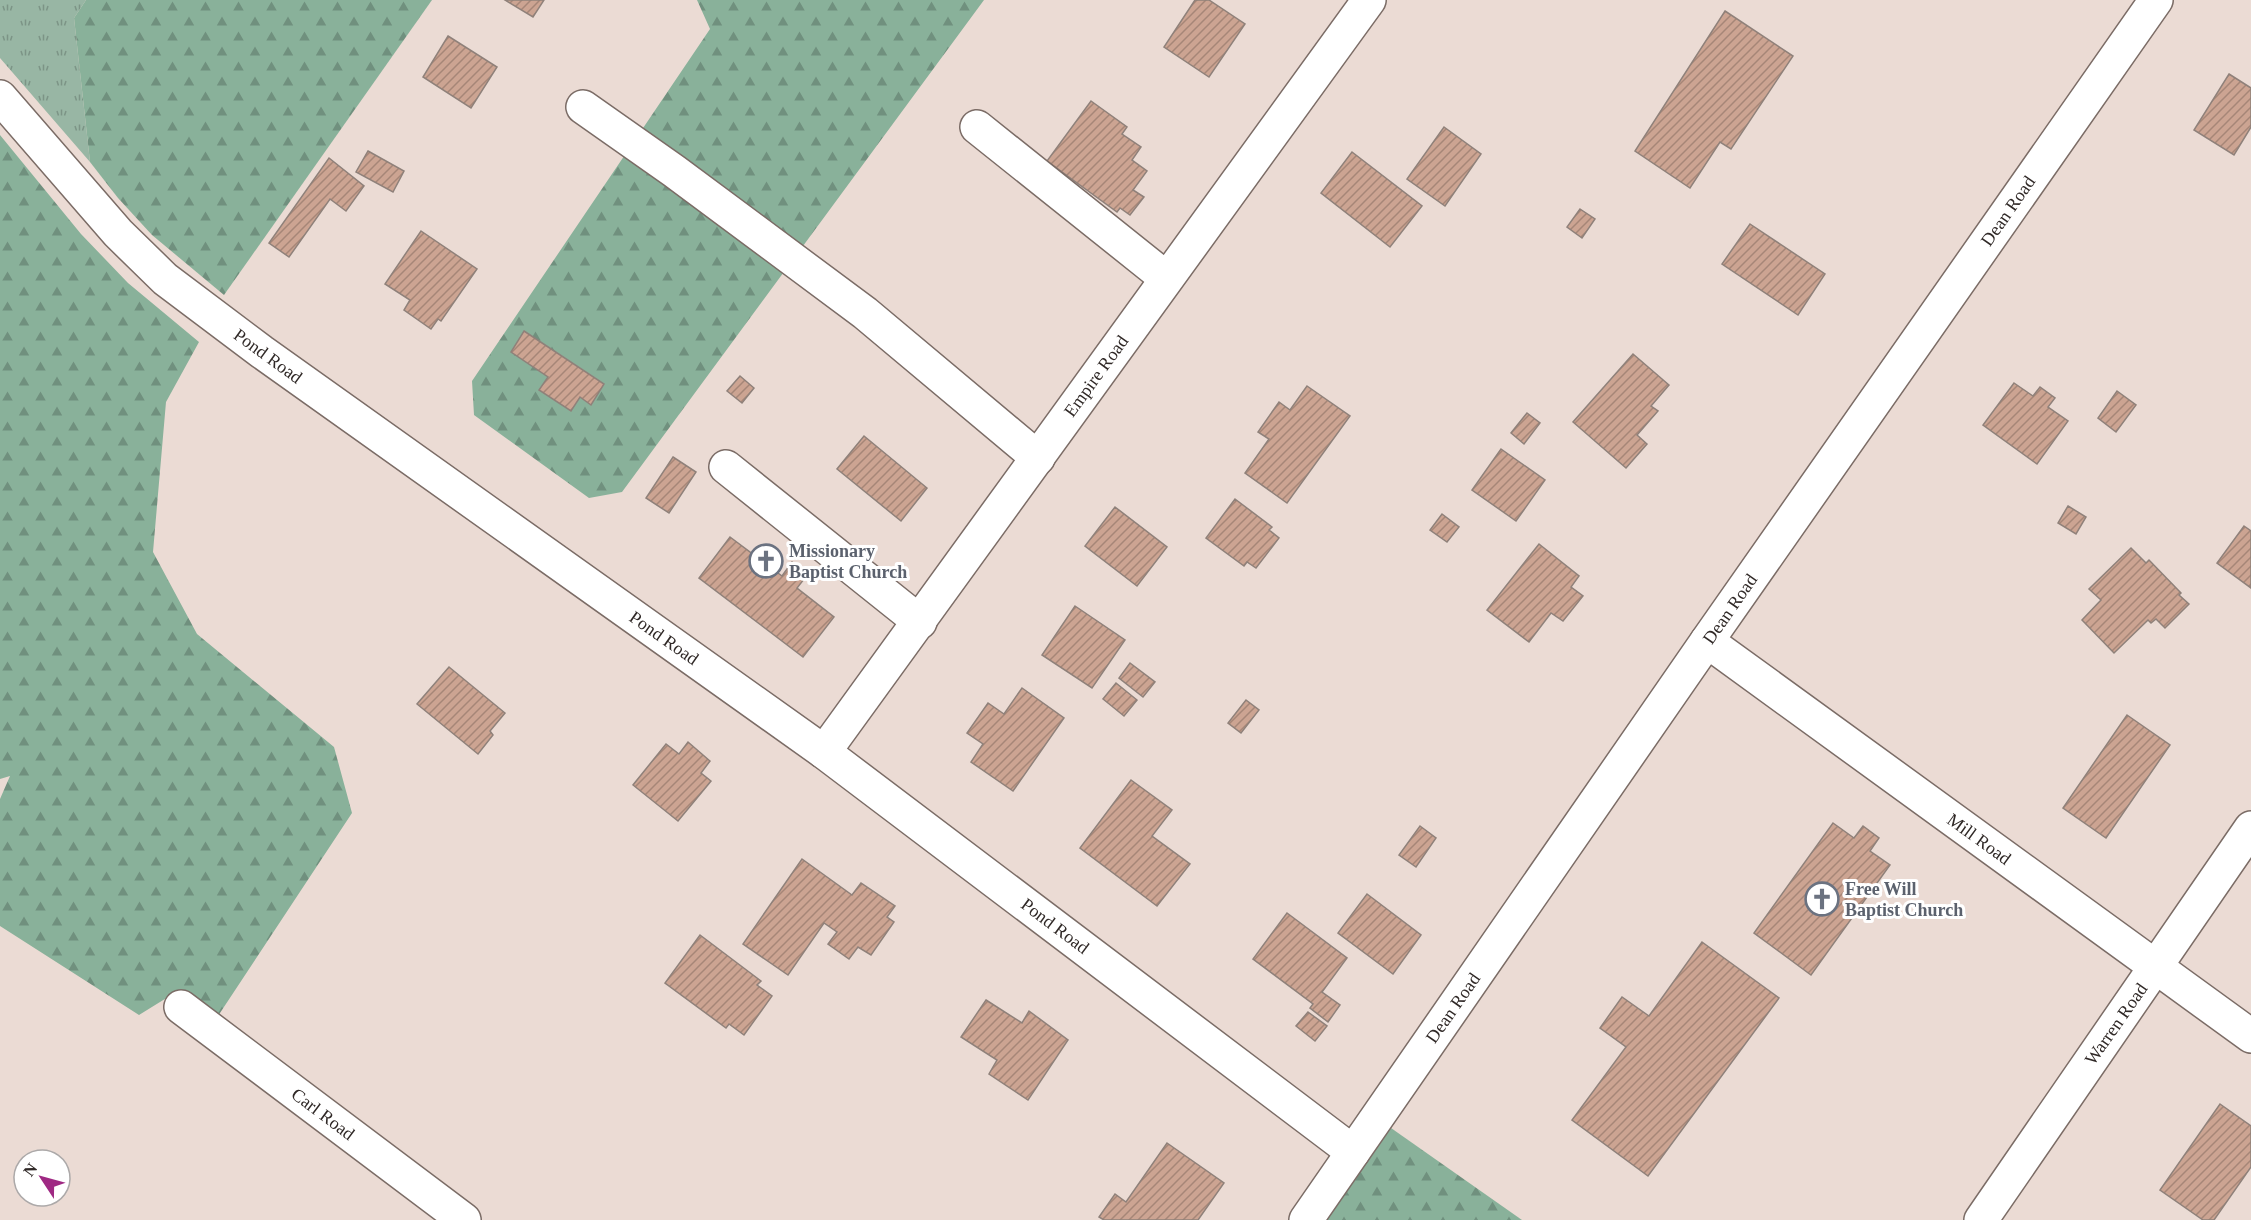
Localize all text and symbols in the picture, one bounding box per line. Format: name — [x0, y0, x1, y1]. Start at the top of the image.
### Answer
street label: Dean Road — [1977, 172, 2039, 250]
street label: Pond Road — [230, 325, 306, 387]
street label: Empire Road — [1060, 331, 1132, 421]
place label: Missionary Baptist Church — [789, 541, 907, 582]
church icon: Missionary Baptist Church — [748, 543, 784, 579]
street label: Dean Road — [1699, 570, 1761, 648]
street label: Pond Road — [626, 607, 702, 669]
street label: Mill Road — [1943, 809, 2015, 869]
place label: Free Will Baptist Church — [1845, 879, 1963, 920]
church icon: Free Will Baptist Church — [1804, 881, 1840, 917]
street label: Pond Road — [1017, 894, 1093, 958]
street label: Dean Road — [1422, 969, 1484, 1047]
street label: Warren Road — [2081, 979, 2151, 1069]
street label: Carl Road — [288, 1084, 358, 1144]
north arrow — [12, 1148, 72, 1208]
text: N — [20, 1159, 41, 1179]

